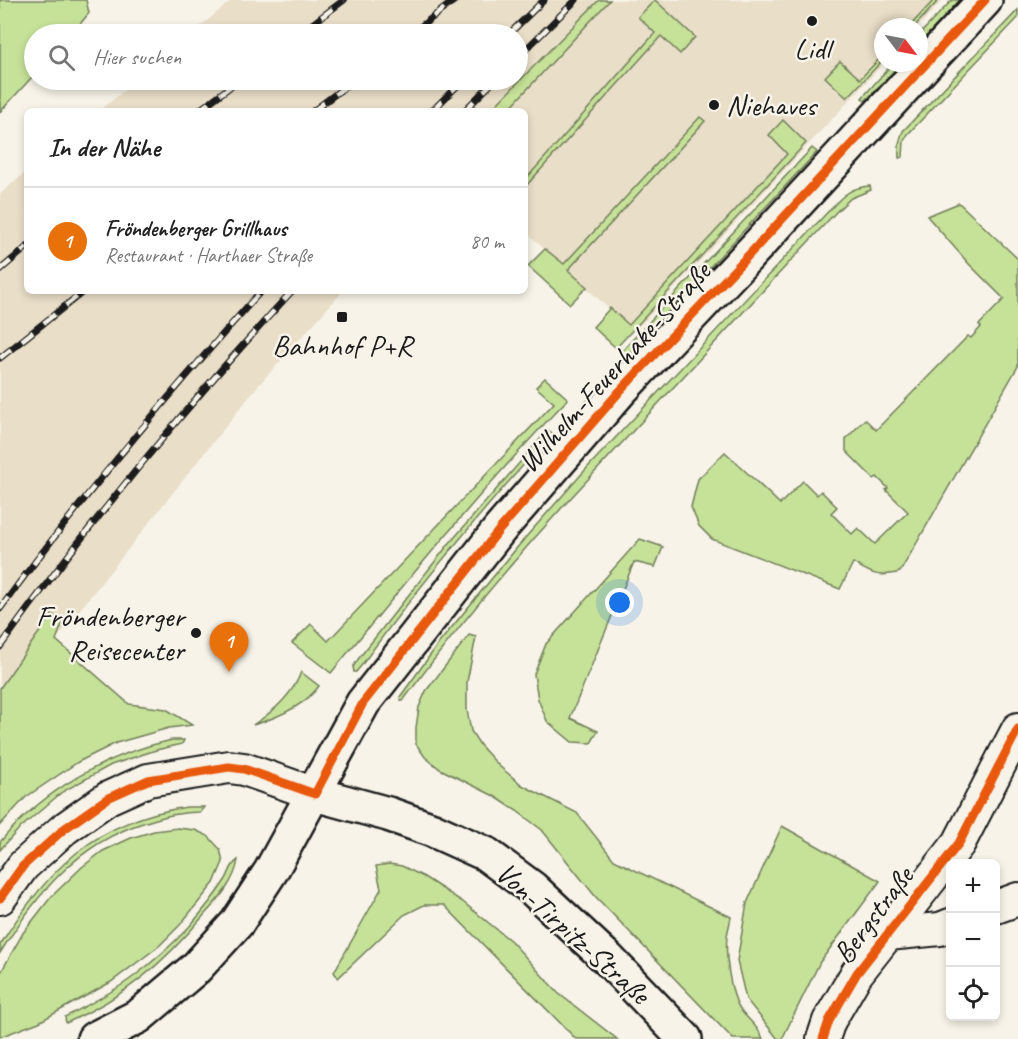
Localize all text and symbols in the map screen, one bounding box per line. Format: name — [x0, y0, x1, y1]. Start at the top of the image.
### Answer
marker: Lidl — [805, 14, 819, 28]
north arrow — [874, 18, 928, 72]
search box — [24, 24, 528, 90]
place label: Lidl — [794, 30, 835, 68]
icon: search — [45, 41, 78, 74]
text: Hier suchen — [93, 43, 181, 71]
place label: Niehaves — [726, 86, 819, 124]
marker: Niehaves — [707, 98, 721, 112]
text: In der Nähe — [48, 131, 160, 164]
text: Fröndenberger Grillhaus — [105, 215, 287, 243]
text: 1 — [63, 229, 72, 254]
text: 80 m — [470, 229, 504, 254]
text: Restaurant · Harthaer Straße — [105, 243, 312, 268]
street label: Wilhelm-Feuerhake-Straße — [509, 252, 720, 480]
marker: Bahnhof P+R — [335, 310, 349, 324]
place label: Bahnhof P+R — [272, 326, 416, 364]
your location — [605, 588, 634, 617]
place label: Fröndenberger Reisecenter — [36, 597, 187, 669]
pin: 1 — [210, 622, 248, 672]
marker: Fröndenberger Reisecenter — [189, 626, 203, 640]
street label: Von-Tirpitz-Straße — [488, 854, 660, 1014]
street label: Bergstraße — [824, 857, 923, 971]
map controls — [946, 859, 1000, 1021]
button: + — [946, 859, 1000, 913]
button: − — [946, 913, 1000, 967]
button: locate — [946, 967, 1000, 1021]

